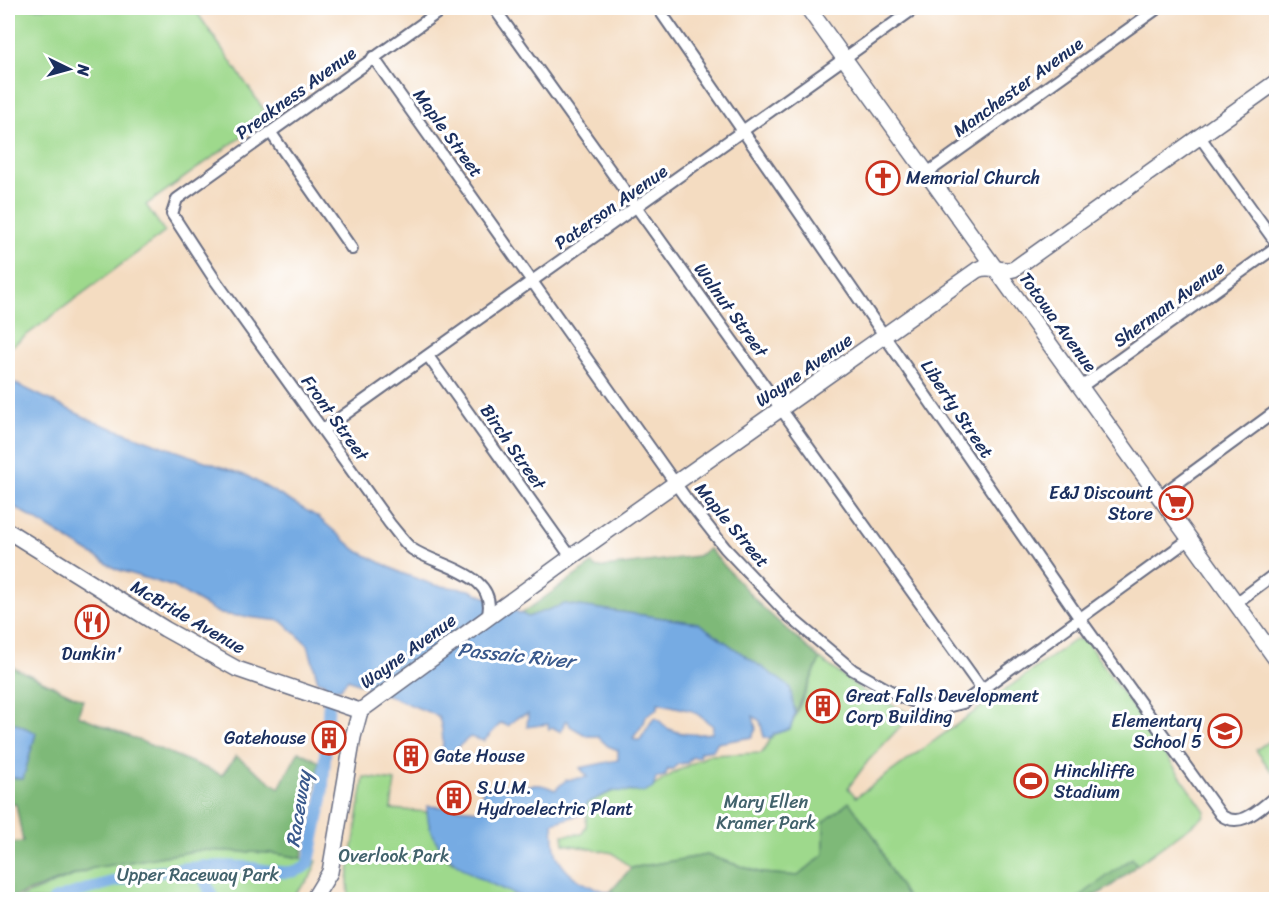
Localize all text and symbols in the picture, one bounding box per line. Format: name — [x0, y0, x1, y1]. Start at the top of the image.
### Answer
street label: Manchester Avenue — [946, 28, 1091, 146]
street label: Preakness Avenue — [229, 38, 364, 148]
north arrow — [39, 39, 99, 99]
text: N — [68, 62, 98, 78]
street label: Maple Street — [404, 82, 492, 185]
street label: Paterson Avenue — [547, 156, 675, 258]
church icon: Memorial Church — [865, 160, 901, 196]
place label: Memorial Church — [906, 162, 1040, 194]
street label: Sherman Avenue — [1106, 252, 1232, 356]
street label: Walnut Street — [685, 256, 777, 365]
street label: Totowa Avenue — [1010, 265, 1106, 379]
street label: Wayne Avenue — [748, 324, 860, 416]
street label: Liberty Street — [912, 353, 1002, 465]
street label: Front Street — [293, 368, 378, 469]
street label: Birch Street — [471, 397, 555, 497]
street label: Maple Street — [686, 475, 778, 575]
place label: E&J Discount Store — [1049, 477, 1153, 530]
supermarket icon: E&J Discount Store — [1158, 485, 1194, 521]
street label: McBride Avenue — [124, 571, 252, 663]
restaurant icon: Dunkin' — [74, 604, 110, 640]
street label: Wayne Avenue — [353, 605, 463, 697]
water label: Passaic River — [456, 632, 580, 679]
place label: Dunkin' — [61, 638, 123, 670]
place label: Great Falls Development Corp Building — [846, 680, 1039, 733]
building icon: Great Falls Development Corp Building — [805, 688, 841, 724]
place label: Elementary School 5 — [1111, 705, 1203, 758]
school or university icon: Elementary School 5 — [1207, 713, 1243, 749]
building icon: Gatehouse — [311, 720, 347, 756]
place label: Gatehouse — [224, 722, 306, 754]
building icon: Gate House — [393, 738, 429, 774]
place label: Gate House — [434, 740, 525, 772]
place label: Hinchliffe Stadium — [1054, 755, 1135, 808]
sports icon: Hinchliffe Stadium — [1013, 763, 1049, 799]
water label: Raceway — [275, 766, 322, 850]
place label: S.U.M. Hydroelectric Plant — [477, 772, 633, 825]
building icon: S.U.M. Hydroelectric Plant — [436, 780, 472, 816]
park label: Mary Ellen Kramer Park — [716, 786, 816, 839]
park label: Overlook Park — [339, 840, 450, 872]
park label: Upper Raceway Park — [117, 859, 279, 891]

